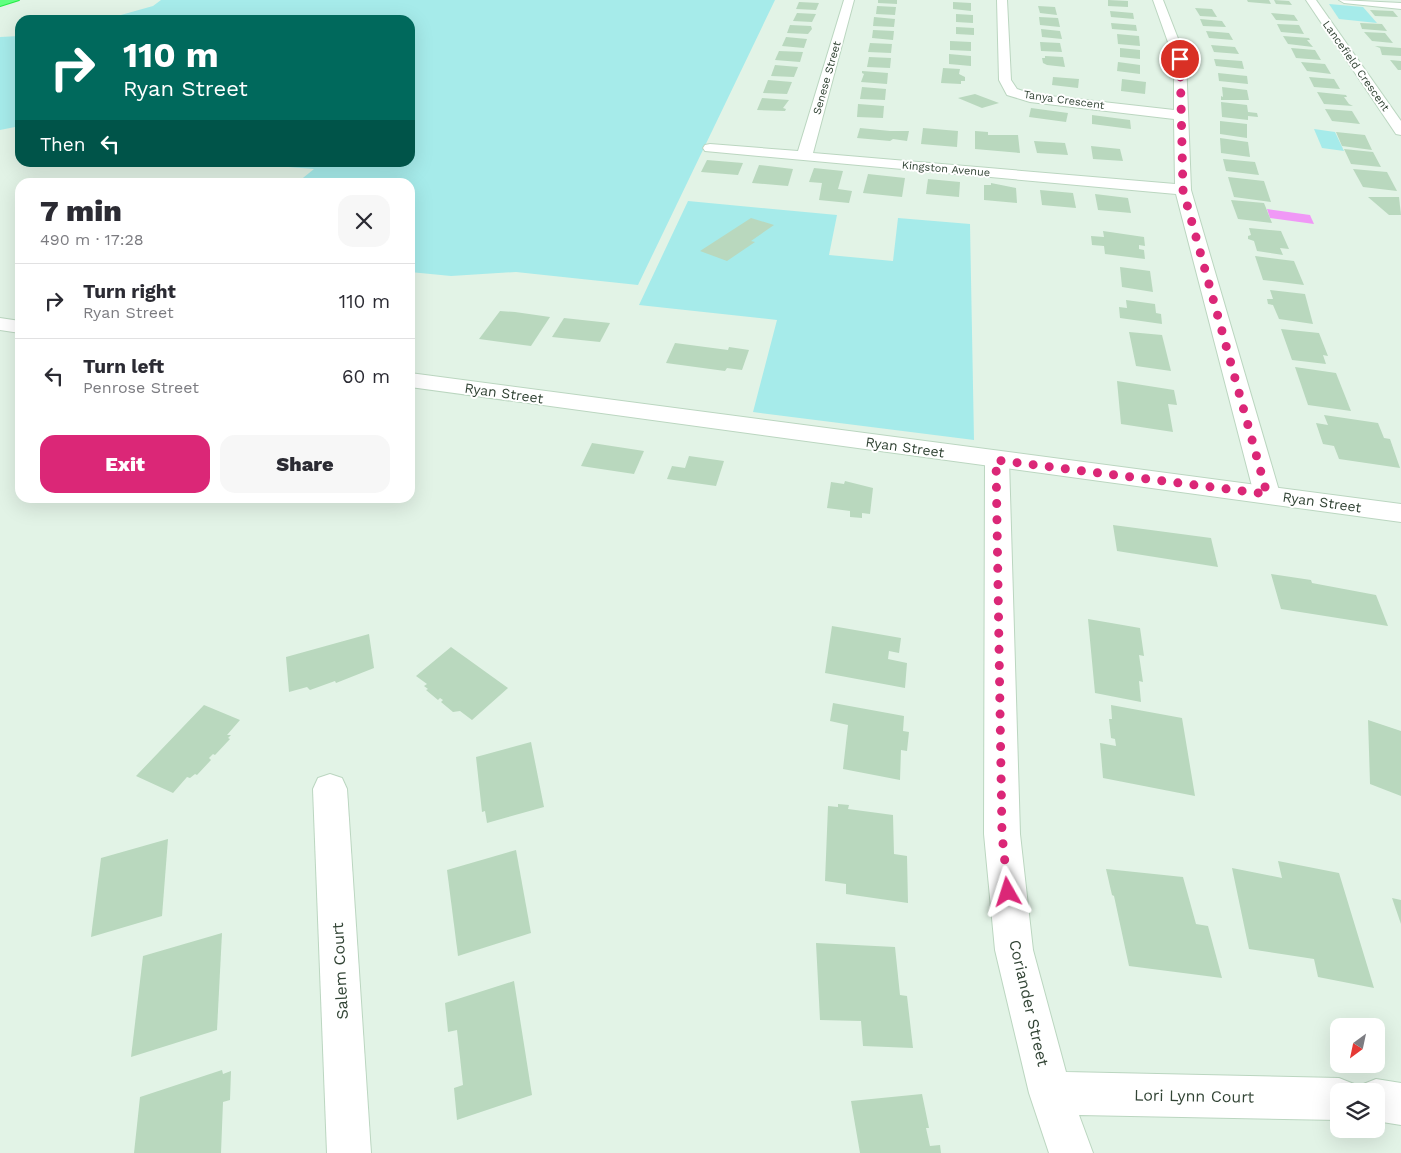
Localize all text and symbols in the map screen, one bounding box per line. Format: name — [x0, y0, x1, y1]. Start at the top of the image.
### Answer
street label: Lancefield Crescent — [1320, 18, 1392, 114]
text: 110 m — [123, 34, 219, 76]
icon: right — [40, 35, 105, 100]
pin — [1159, 38, 1201, 80]
street label: Senese Street — [810, 40, 844, 116]
icon: arrive — [1166, 45, 1194, 73]
text: Ryan Street — [123, 76, 248, 101]
street label: Tanya Crescent — [1023, 88, 1106, 112]
icon: left — [96, 130, 124, 158]
text: Then — [40, 133, 86, 156]
street label: Kingston Avenue — [901, 159, 991, 179]
text: 7 min — [40, 193, 122, 228]
button: close — [338, 195, 390, 247]
text: 490 m · 17:28 — [40, 230, 144, 249]
text: Turn right — [83, 280, 176, 303]
icon: right — [40, 287, 68, 315]
text: 110 m — [339, 290, 390, 313]
text: Ryan Street — [83, 303, 174, 322]
text: Turn left — [83, 355, 164, 378]
icon: left — [40, 362, 68, 390]
text: 60 m — [342, 365, 390, 388]
text: Penrose Street — [83, 378, 199, 397]
street label: Ryan Street — [464, 380, 545, 406]
street label: Ryan Street — [865, 434, 946, 460]
button: Exit — [40, 435, 210, 493]
button: Share — [220, 435, 390, 493]
street label: Ryan Street — [1282, 489, 1363, 515]
position arrow — [981, 865, 1033, 917]
street label: Salem Court — [328, 922, 352, 1020]
street label: Coriander Street — [1005, 938, 1053, 1068]
north arrow — [1330, 1018, 1385, 1072]
map controls — [1330, 1018, 1385, 1138]
button: layers — [1330, 1083, 1385, 1138]
street label: Lori Lynn Court — [1134, 1085, 1254, 1107]

